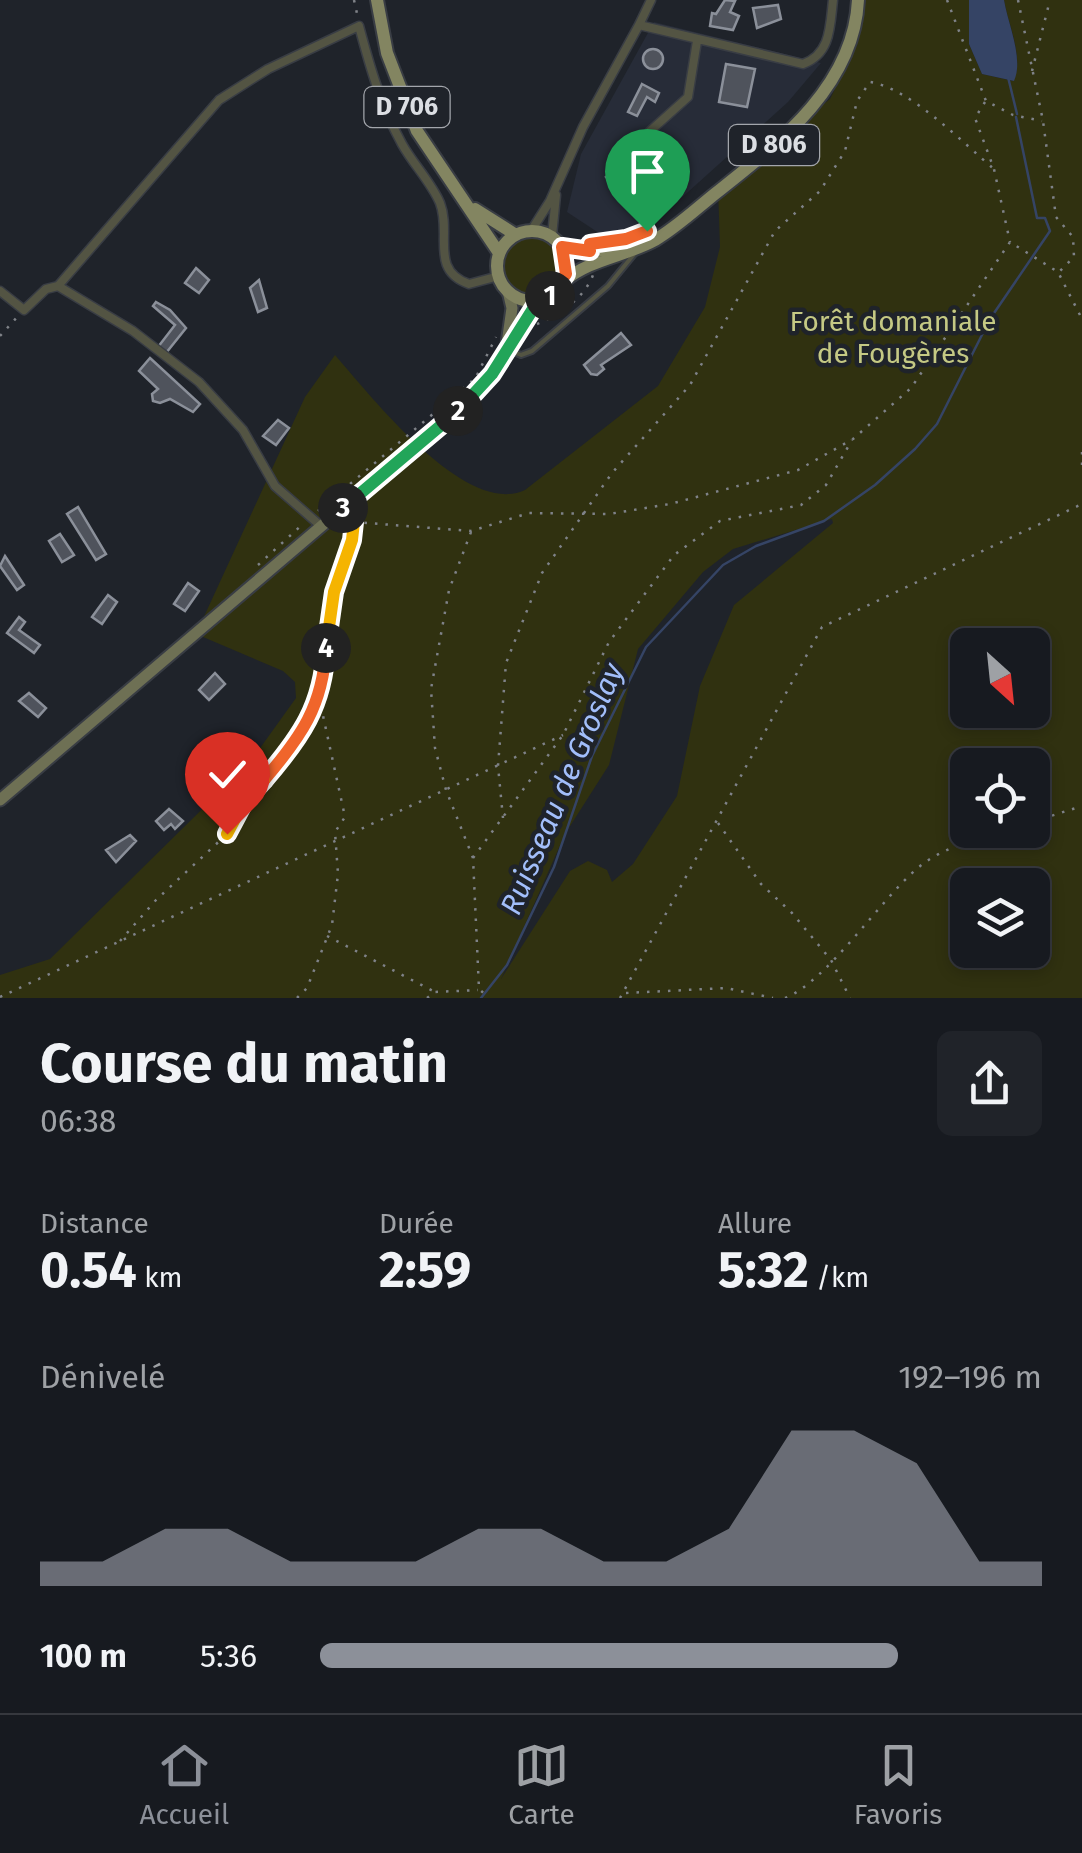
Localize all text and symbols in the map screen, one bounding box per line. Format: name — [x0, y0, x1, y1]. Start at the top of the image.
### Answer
road number: D 706 — [364, 87, 450, 127]
road number: D 806 — [729, 125, 819, 165]
pin — [605, 129, 690, 232]
icon: arrive — [620, 144, 675, 199]
pin: 1 — [525, 271, 575, 321]
text: 1 — [544, 279, 557, 312]
park label: Forêt domaniale de Fougères — [790, 305, 996, 370]
pin: 2 — [433, 386, 483, 436]
text: 2 — [451, 394, 465, 427]
pin: 3 — [318, 483, 368, 533]
text: 3 — [336, 491, 350, 524]
pin: 4 — [301, 623, 351, 673]
north arrow — [950, 628, 1050, 728]
map controls — [950, 628, 1050, 968]
text: 4 — [318, 631, 334, 664]
water label: Ruisseau de Groslay — [493, 656, 632, 920]
pin — [185, 732, 270, 835]
icon: check — [200, 747, 255, 802]
button: locate — [950, 748, 1050, 848]
button: layers — [950, 868, 1050, 968]
text: Course du matin — [40, 1031, 448, 1097]
button: share — [937, 1031, 1042, 1136]
text: 06:38 — [40, 1102, 116, 1140]
text: Distance — [40, 1207, 149, 1240]
text: Durée — [379, 1207, 454, 1240]
text: Allure — [718, 1207, 792, 1240]
text: 0.54 — [40, 1240, 137, 1300]
text: 2:59 — [379, 1240, 471, 1300]
text: 5:32 — [718, 1240, 809, 1300]
text: km — [137, 1261, 183, 1294]
text: /km — [809, 1261, 869, 1294]
text: Dénivelé — [40, 1358, 166, 1396]
text: 192–196 m — [898, 1358, 1042, 1396]
text: 100 m — [40, 1637, 127, 1675]
text: 5:36 — [200, 1637, 257, 1675]
tab: Accueil — [140, 1738, 229, 1831]
tab: Carte — [508, 1738, 575, 1831]
tab: Favoris — [854, 1738, 942, 1831]

